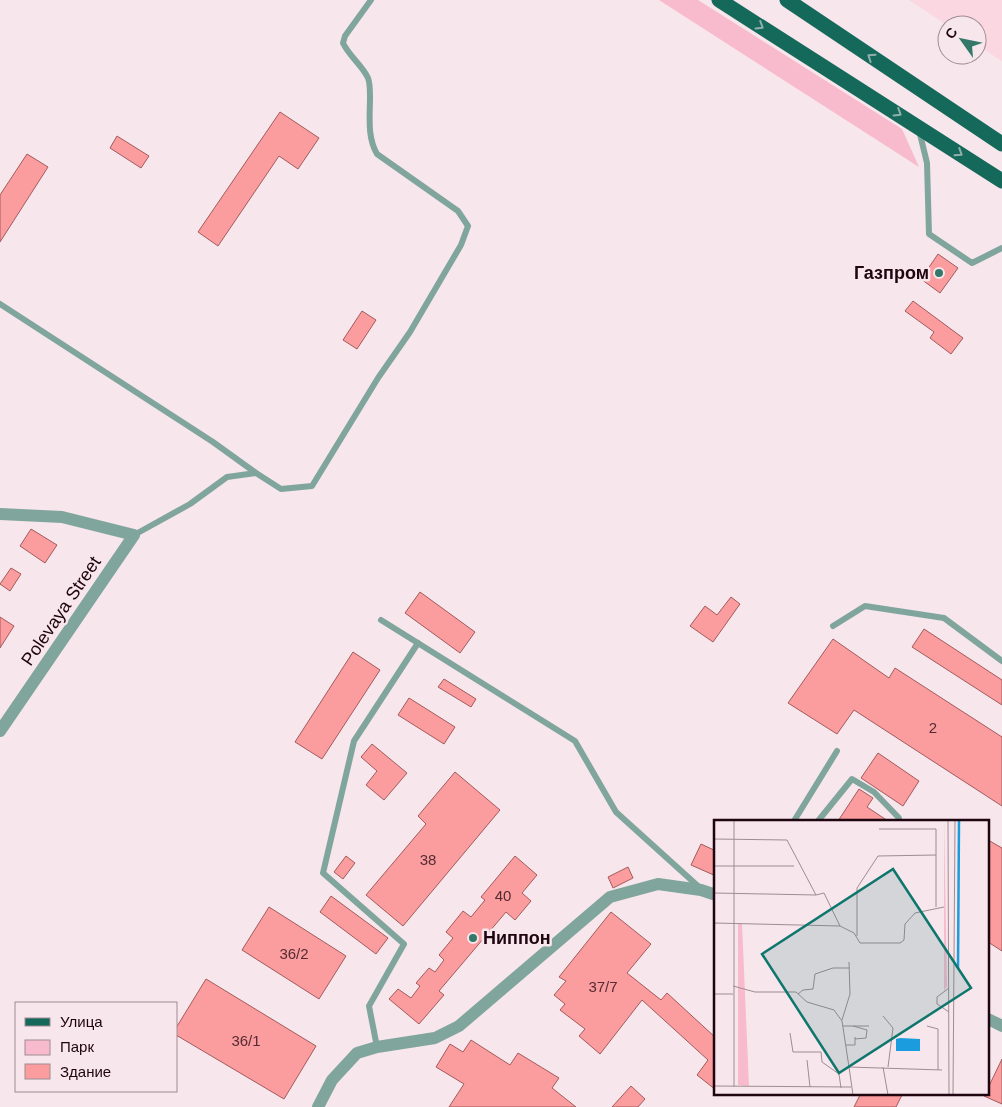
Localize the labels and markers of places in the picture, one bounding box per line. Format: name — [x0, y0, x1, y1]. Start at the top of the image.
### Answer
place label: Газпром — [854, 263, 929, 283]
marker: Газпром — [933, 267, 945, 279]
place label: Ниппон — [483, 928, 551, 948]
marker: Ниппон — [467, 932, 479, 944]

